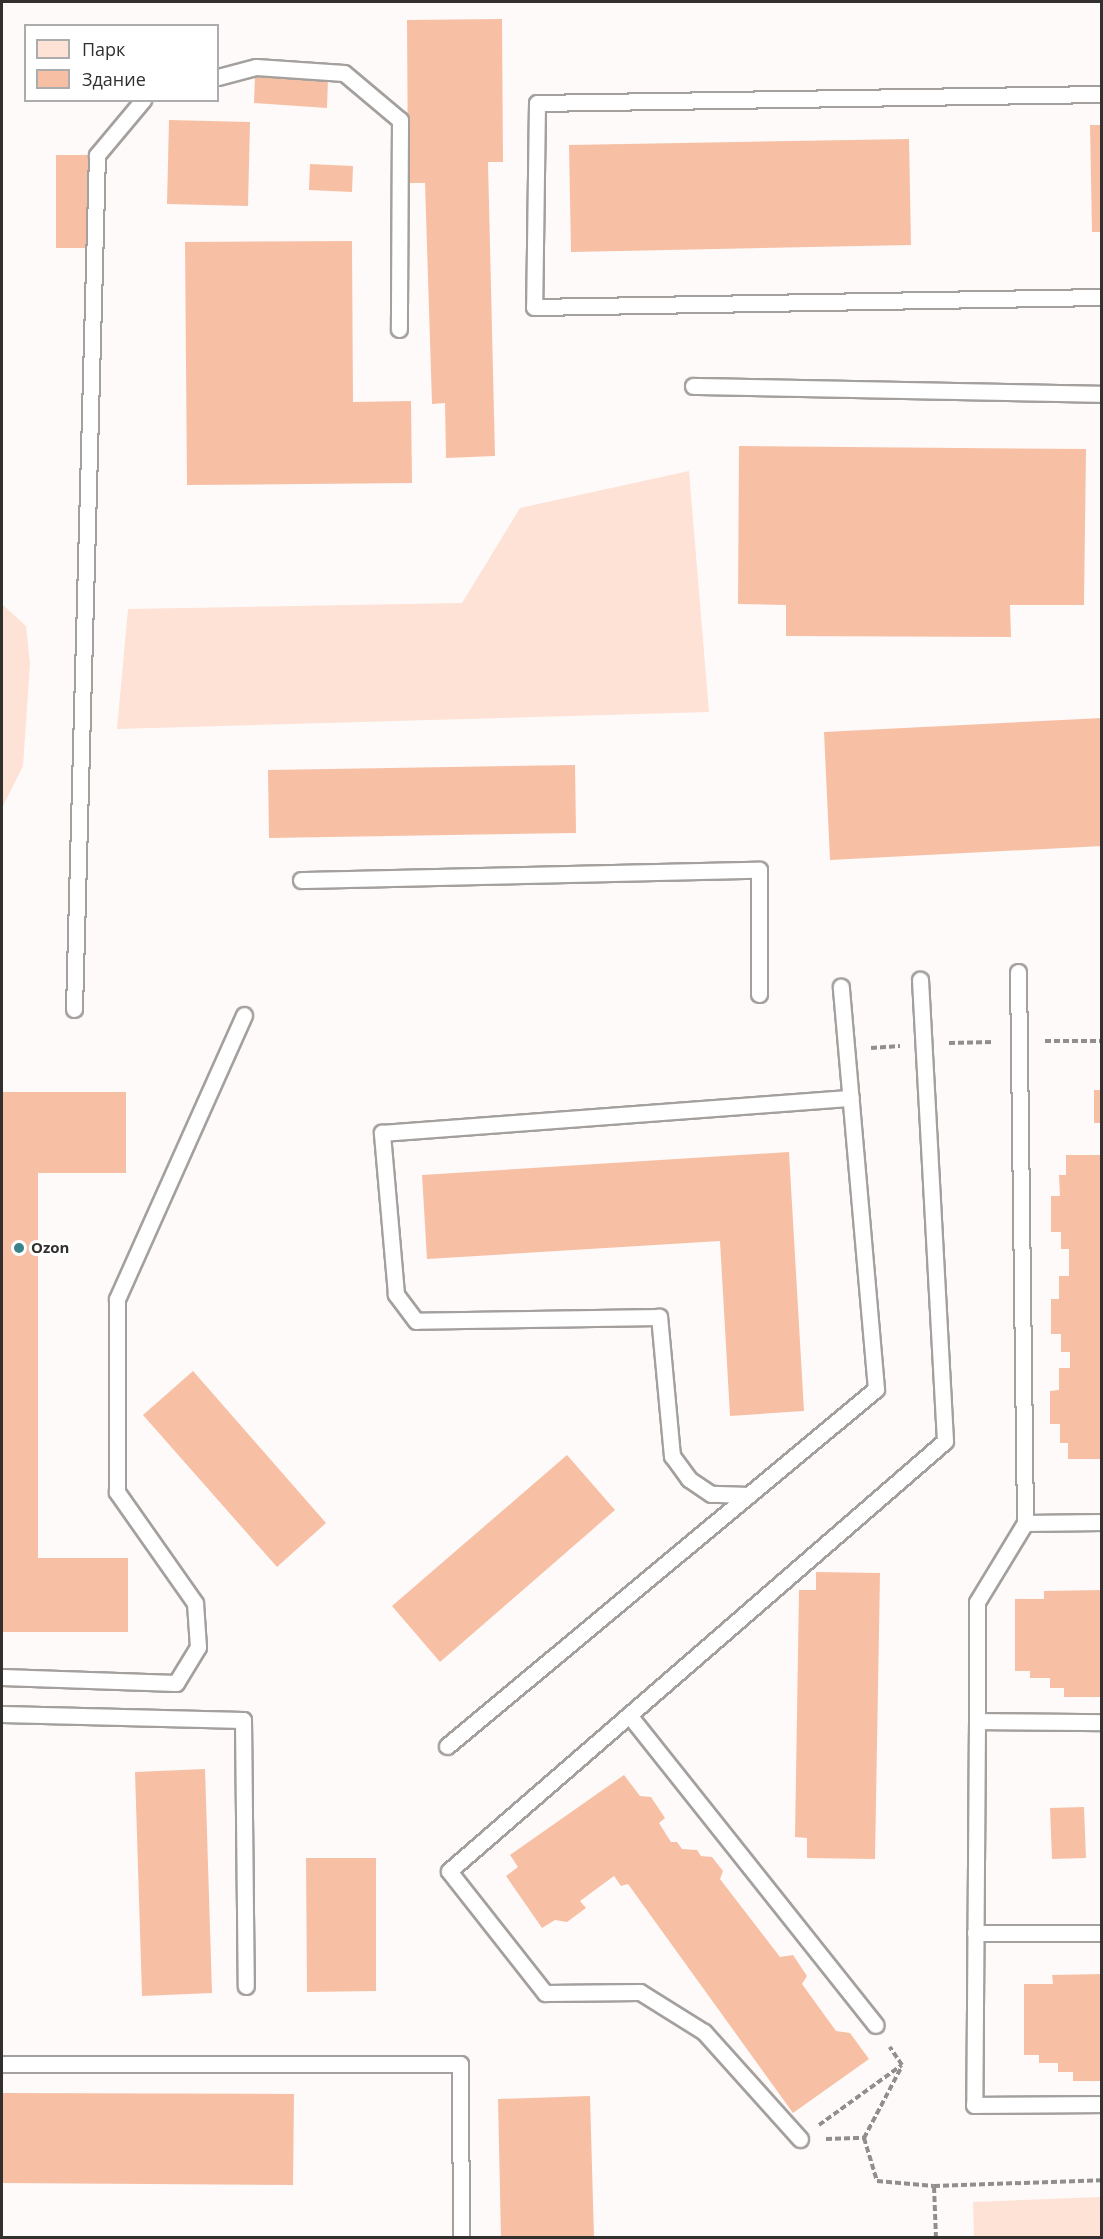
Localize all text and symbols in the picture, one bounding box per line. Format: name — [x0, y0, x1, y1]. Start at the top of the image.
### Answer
legend — [24, 24, 219, 102]
text: Парк — [82, 37, 125, 61]
text: Здание — [82, 67, 146, 91]
place label: Ozon — [31, 1239, 69, 1257]
marker: Ozon — [12, 1241, 26, 1255]

